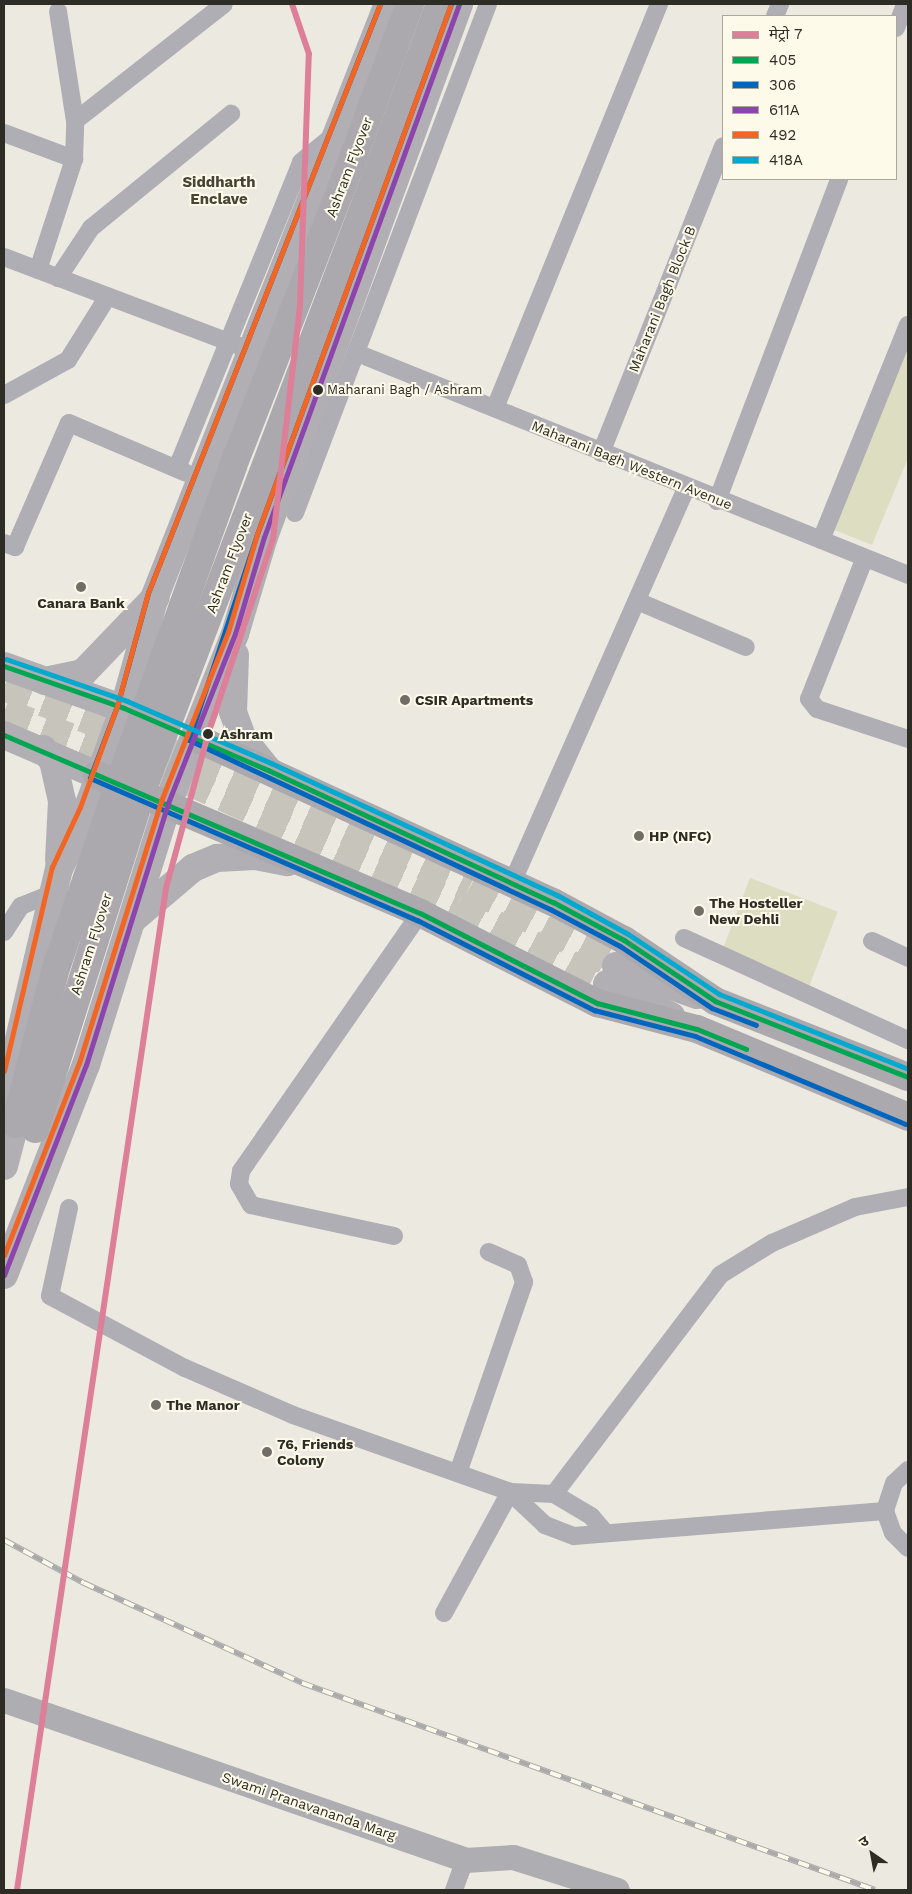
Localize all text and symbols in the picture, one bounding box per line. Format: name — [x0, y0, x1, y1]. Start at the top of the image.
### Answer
legend — [722, 15, 897, 180]
text: मेट्रो 7 — [769, 25, 802, 43]
text: 405 — [769, 51, 796, 69]
text: 306 — [769, 76, 796, 94]
text: 611A — [769, 101, 800, 119]
street label: Ashram Flyover — [322, 115, 376, 219]
text: 492 — [769, 126, 796, 144]
text: 418A — [769, 151, 803, 169]
district label: Siddharth Enclave — [182, 173, 256, 208]
street label: Maharani Bagh Block B — [625, 223, 699, 375]
place label: Maharani Bagh / Ashram — [327, 382, 483, 398]
marker: Maharani Bagh / Ashram — [313, 385, 323, 395]
street label: Maharani Bagh Western Avenue — [529, 417, 735, 513]
street label: Ashram Flyover — [202, 511, 256, 615]
marker: Canara Bank — [75, 581, 87, 593]
place label: Canara Bank — [37, 595, 125, 611]
place label: CSIR Apartments — [415, 692, 533, 708]
marker: CSIR Apartments — [399, 694, 411, 706]
marker: Ashram — [200, 726, 216, 742]
place label: Ashram — [220, 726, 273, 742]
place label: HP (NFC) — [649, 828, 712, 844]
marker: HP (NFC) — [633, 830, 645, 842]
street label: Ashram Flyover — [67, 891, 115, 997]
place label: The Hosteller New Dehli — [709, 895, 803, 928]
marker: The Hosteller New Dehli — [693, 905, 705, 917]
place label: The Manor — [166, 1397, 240, 1413]
marker: The Manor — [150, 1399, 162, 1411]
place label: 76, Friends Colony — [277, 1436, 353, 1468]
marker: 76, Friends Colony — [261, 1446, 273, 1458]
street label: Swami Pranavananda Marg — [220, 1768, 398, 1844]
north arrow — [847, 1829, 897, 1879]
text: उ — [856, 1832, 872, 1850]

